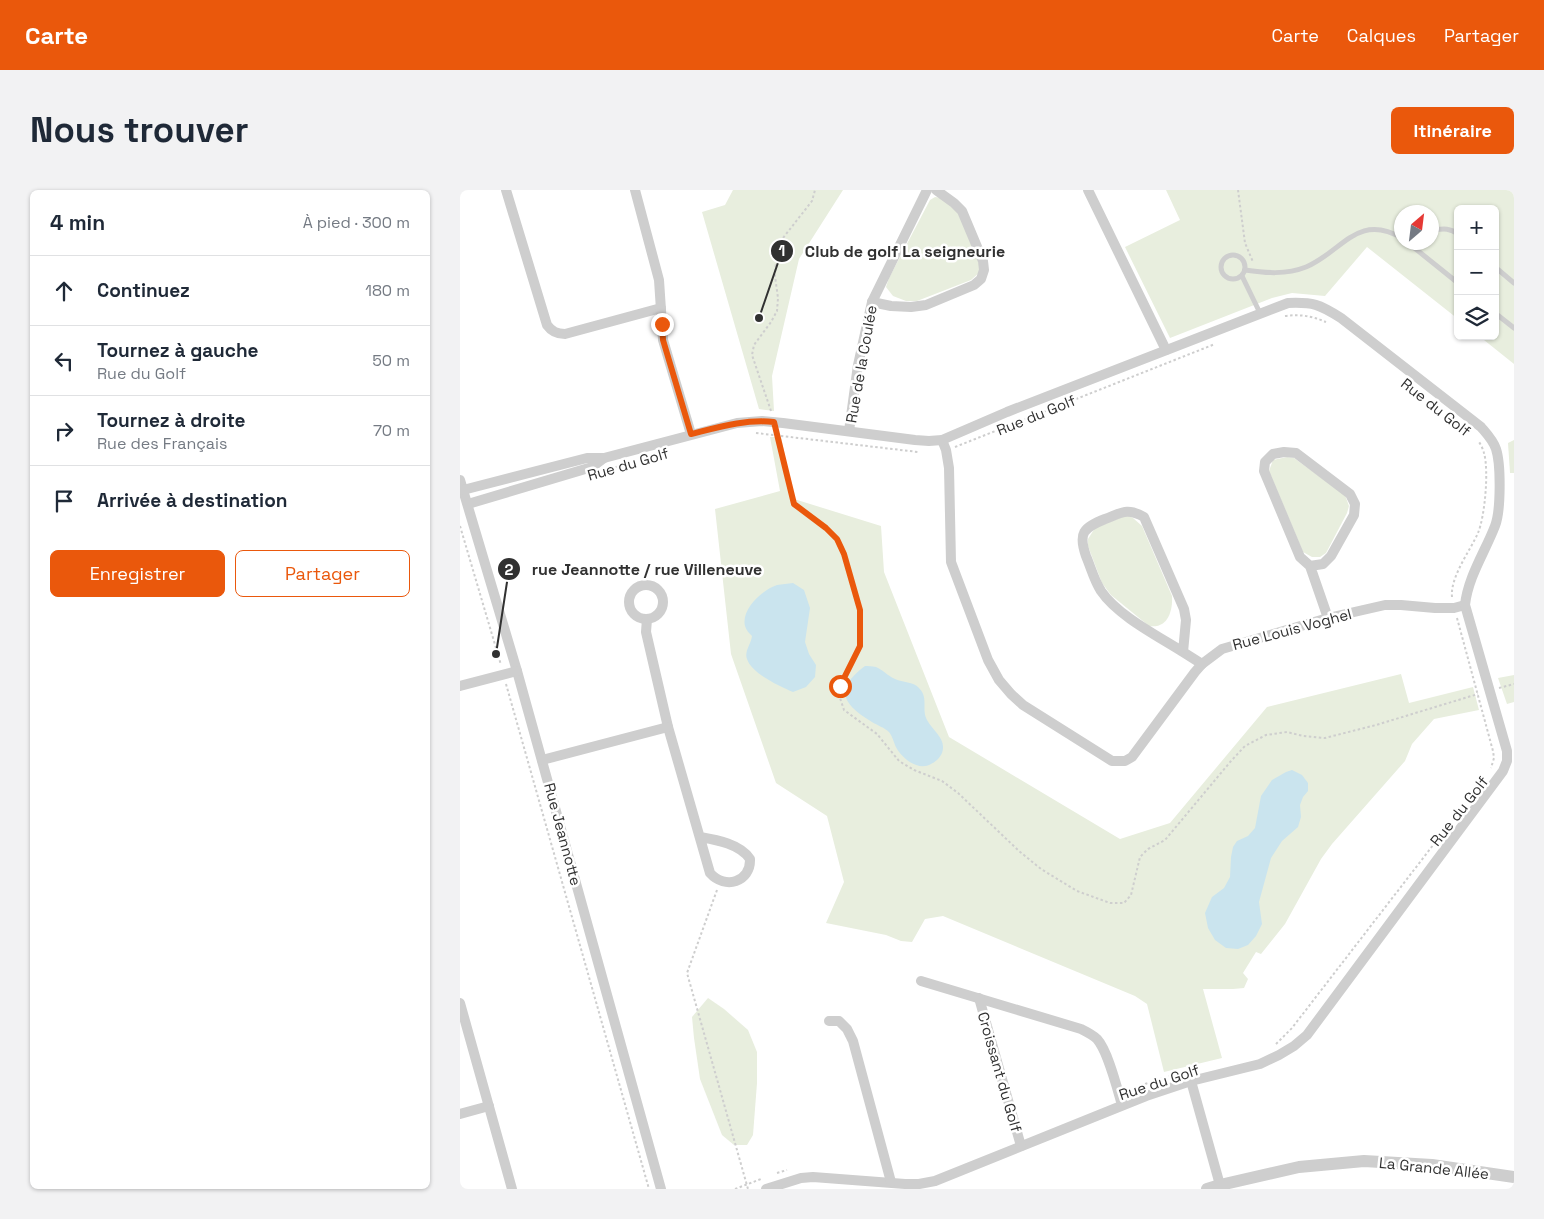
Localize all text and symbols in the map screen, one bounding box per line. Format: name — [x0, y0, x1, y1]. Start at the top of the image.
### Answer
text: Carte — [25, 20, 88, 51]
text: Carte — [1272, 24, 1319, 47]
text: Calques — [1347, 24, 1416, 47]
text: Partager — [1444, 24, 1519, 47]
button: Itinéraire — [1391, 107, 1514, 154]
text: Nous trouver — [30, 108, 249, 152]
north arrow — [1394, 205, 1439, 250]
map controls — [1454, 205, 1499, 340]
button: + — [1454, 205, 1499, 250]
text: 4 min — [50, 209, 105, 236]
text: À pied · 300 m — [303, 212, 410, 233]
callout: Club de golf La seigneurie — [770, 235, 1015, 266]
text: 1 — [779, 241, 785, 260]
text: Club de golf La seigneurie — [805, 241, 1005, 262]
button: − — [1454, 250, 1499, 295]
icon: ahead — [50, 277, 78, 305]
text: Continuez — [97, 278, 190, 303]
text: 180 m — [365, 280, 410, 301]
button: layers — [1454, 295, 1499, 340]
street label: Rue de la Coulée — [841, 303, 881, 424]
route end — [651, 313, 674, 336]
text: Tournez à gauche — [97, 338, 259, 363]
icon: left — [50, 347, 78, 375]
text: 50 m — [372, 350, 410, 371]
text: Rue du Golf — [97, 363, 186, 384]
street label: Rue du Golf — [1397, 374, 1475, 440]
street label: Rue du Golf — [994, 390, 1079, 439]
text: Tournez à droite — [97, 408, 246, 433]
icon: right — [50, 417, 78, 445]
text: 70 m — [373, 420, 410, 441]
text: Rue des Français — [97, 433, 227, 454]
street label: Rue du Golf — [585, 443, 671, 485]
icon: arrive — [50, 487, 78, 515]
text: Arrivée à destination — [97, 488, 287, 513]
button: Enregistrer — [50, 550, 225, 597]
button: Partager — [235, 550, 410, 597]
callout: rue Jeannotte / rue Villeneuve — [497, 554, 772, 585]
text: rue Jeannotte / rue Villeneuve — [532, 559, 762, 580]
text: 2 — [505, 560, 514, 579]
street label: Rue Louis Voghel — [1230, 604, 1354, 654]
route start — [829, 675, 852, 698]
street label: Rue du Golf — [1426, 772, 1492, 850]
street label: Rue Jeannotte — [540, 781, 586, 888]
street label: Croissant du Golf — [974, 1010, 1026, 1135]
street label: Rue du Golf — [1116, 1060, 1202, 1104]
street label: La Grande Allée — [1378, 1153, 1490, 1183]

